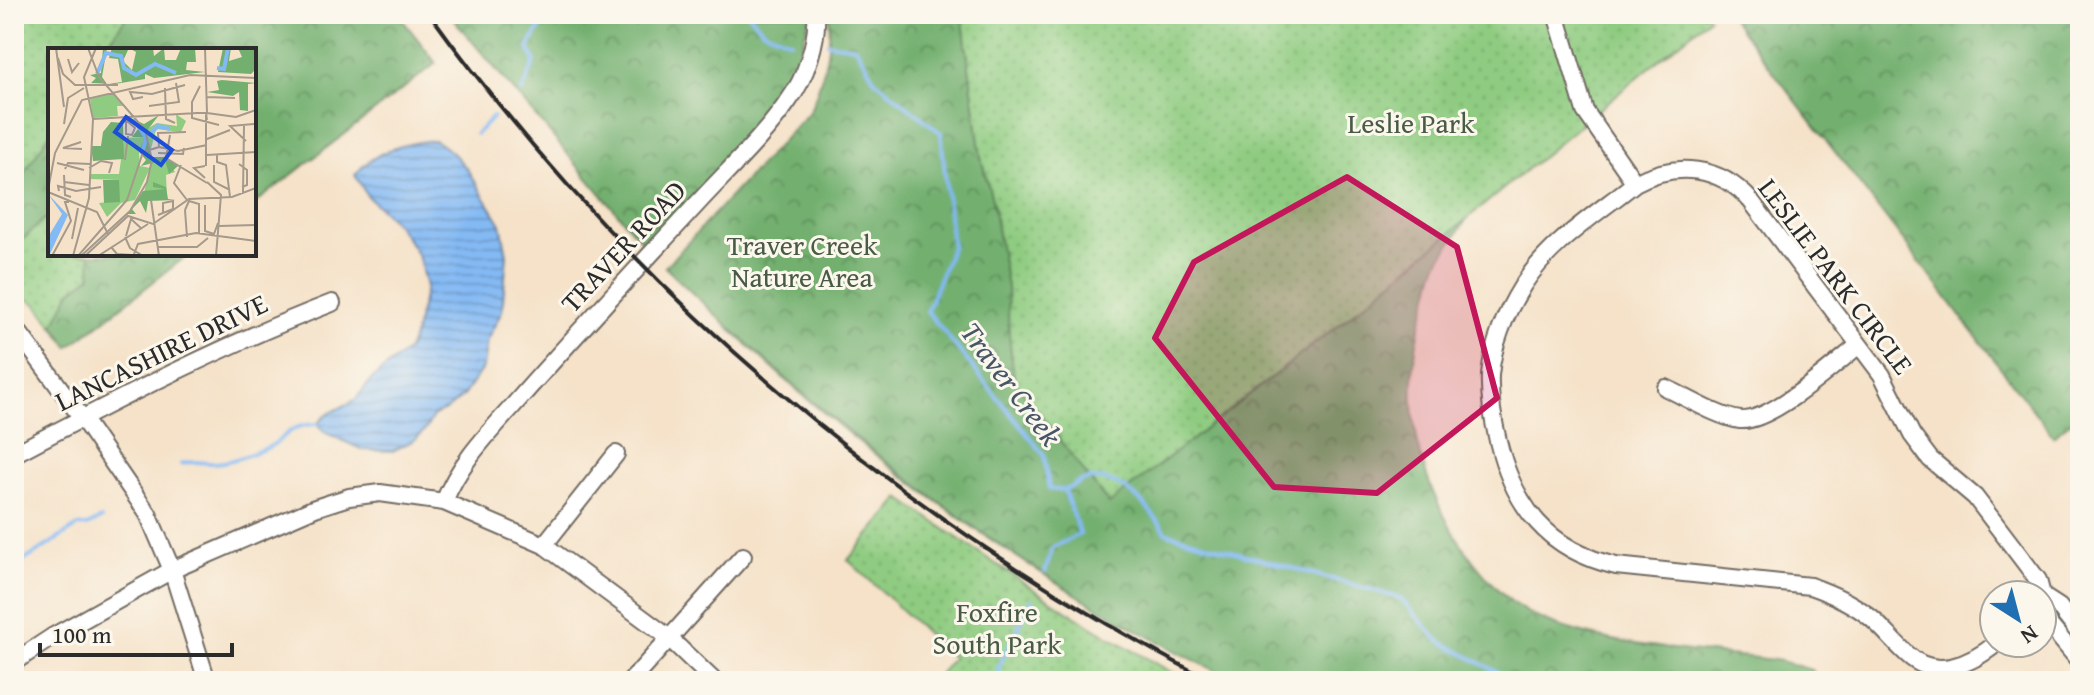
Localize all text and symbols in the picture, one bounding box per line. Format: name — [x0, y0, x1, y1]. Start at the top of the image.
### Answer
inset map — [48, 48, 256, 256]
park label: Leslie Park — [1348, 102, 1475, 143]
street label: LESLIE PARK CIRCLE — [1749, 169, 1924, 382]
street label: TRAVER ROAD — [550, 170, 695, 321]
park label: Traver Creek Nature Area — [727, 224, 878, 297]
street label: LANCASHIRE DRIVE — [48, 282, 274, 421]
water label: Traver Creek — [950, 312, 1073, 455]
north arrow — [1978, 579, 2058, 659]
park label: Foxfire South Park — [933, 591, 1062, 664]
scale bar — [40, 607, 232, 657]
text: 100 m — [52, 617, 112, 652]
text: N — [2014, 618, 2045, 653]

